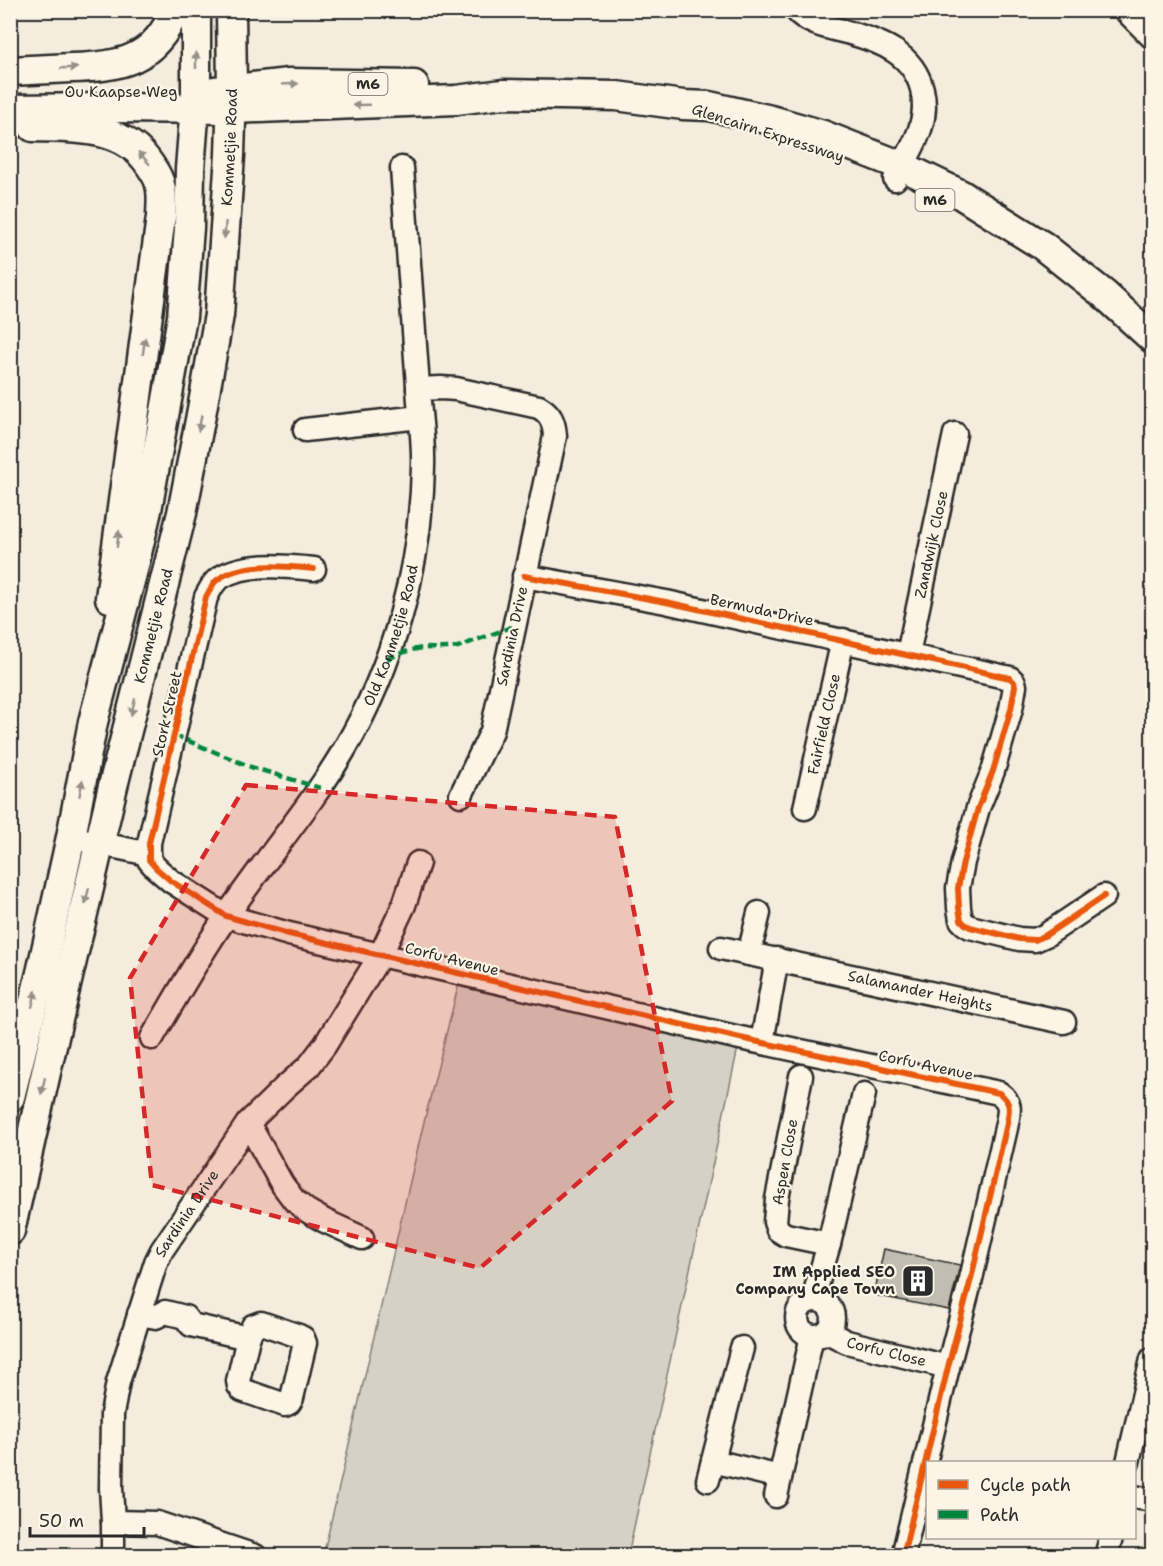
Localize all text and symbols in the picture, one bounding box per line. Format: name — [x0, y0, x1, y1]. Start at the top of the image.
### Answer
one-way arrow — [191, 50, 201, 69]
one-way arrow — [59, 64, 78, 73]
road number: M6 — [348, 73, 388, 95]
one-way arrow — [281, 79, 300, 88]
street label: Ou Kaapse Weg — [65, 82, 177, 102]
street label: Kommetjie Road — [217, 87, 242, 207]
street label: Glencairn Expressway — [689, 99, 847, 167]
one-way arrow — [351, 100, 370, 109]
one-way arrow — [137, 150, 151, 165]
road number: M6 — [916, 189, 954, 211]
one-way arrow — [220, 221, 230, 240]
one-way arrow — [139, 337, 148, 356]
one-way arrow — [195, 414, 204, 433]
street label: Zandwijk Close — [910, 489, 953, 600]
one-way arrow — [113, 530, 122, 549]
street label: Old Kommetjie Road — [359, 562, 423, 709]
street label: Kommetjie Road — [129, 566, 178, 685]
street label: Sardinia Drive — [492, 584, 532, 688]
street label: Bermuda Drive — [708, 589, 816, 631]
street label: Stork Street — [147, 669, 187, 759]
street label: Fairfield Close — [803, 672, 845, 776]
one-way arrow — [127, 698, 137, 716]
one-way arrow — [76, 778, 85, 797]
one-way arrow — [82, 887, 92, 906]
street label: Corfu Avenue — [403, 938, 501, 980]
street label: Salamander Heights — [846, 966, 995, 1016]
one-way arrow — [30, 990, 40, 1008]
street label: Corfu Avenue — [877, 1045, 975, 1085]
one-way arrow — [38, 1077, 47, 1096]
street label: Aspen Close — [768, 1117, 802, 1207]
street label: Sardinia Drive — [150, 1166, 223, 1260]
place label: IM Applied SEO Company Cape Town — [735, 1262, 895, 1299]
building icon: IM Applied SEO Company Cape Town — [900, 1263, 936, 1299]
street label: Corfu Close — [844, 1332, 928, 1371]
legend — [926, 1461, 1136, 1539]
text: Cycle path — [980, 1473, 1071, 1497]
scale bar — [30, 1500, 144, 1538]
text: Path — [980, 1503, 1019, 1527]
text: 50 m — [39, 1509, 84, 1533]

